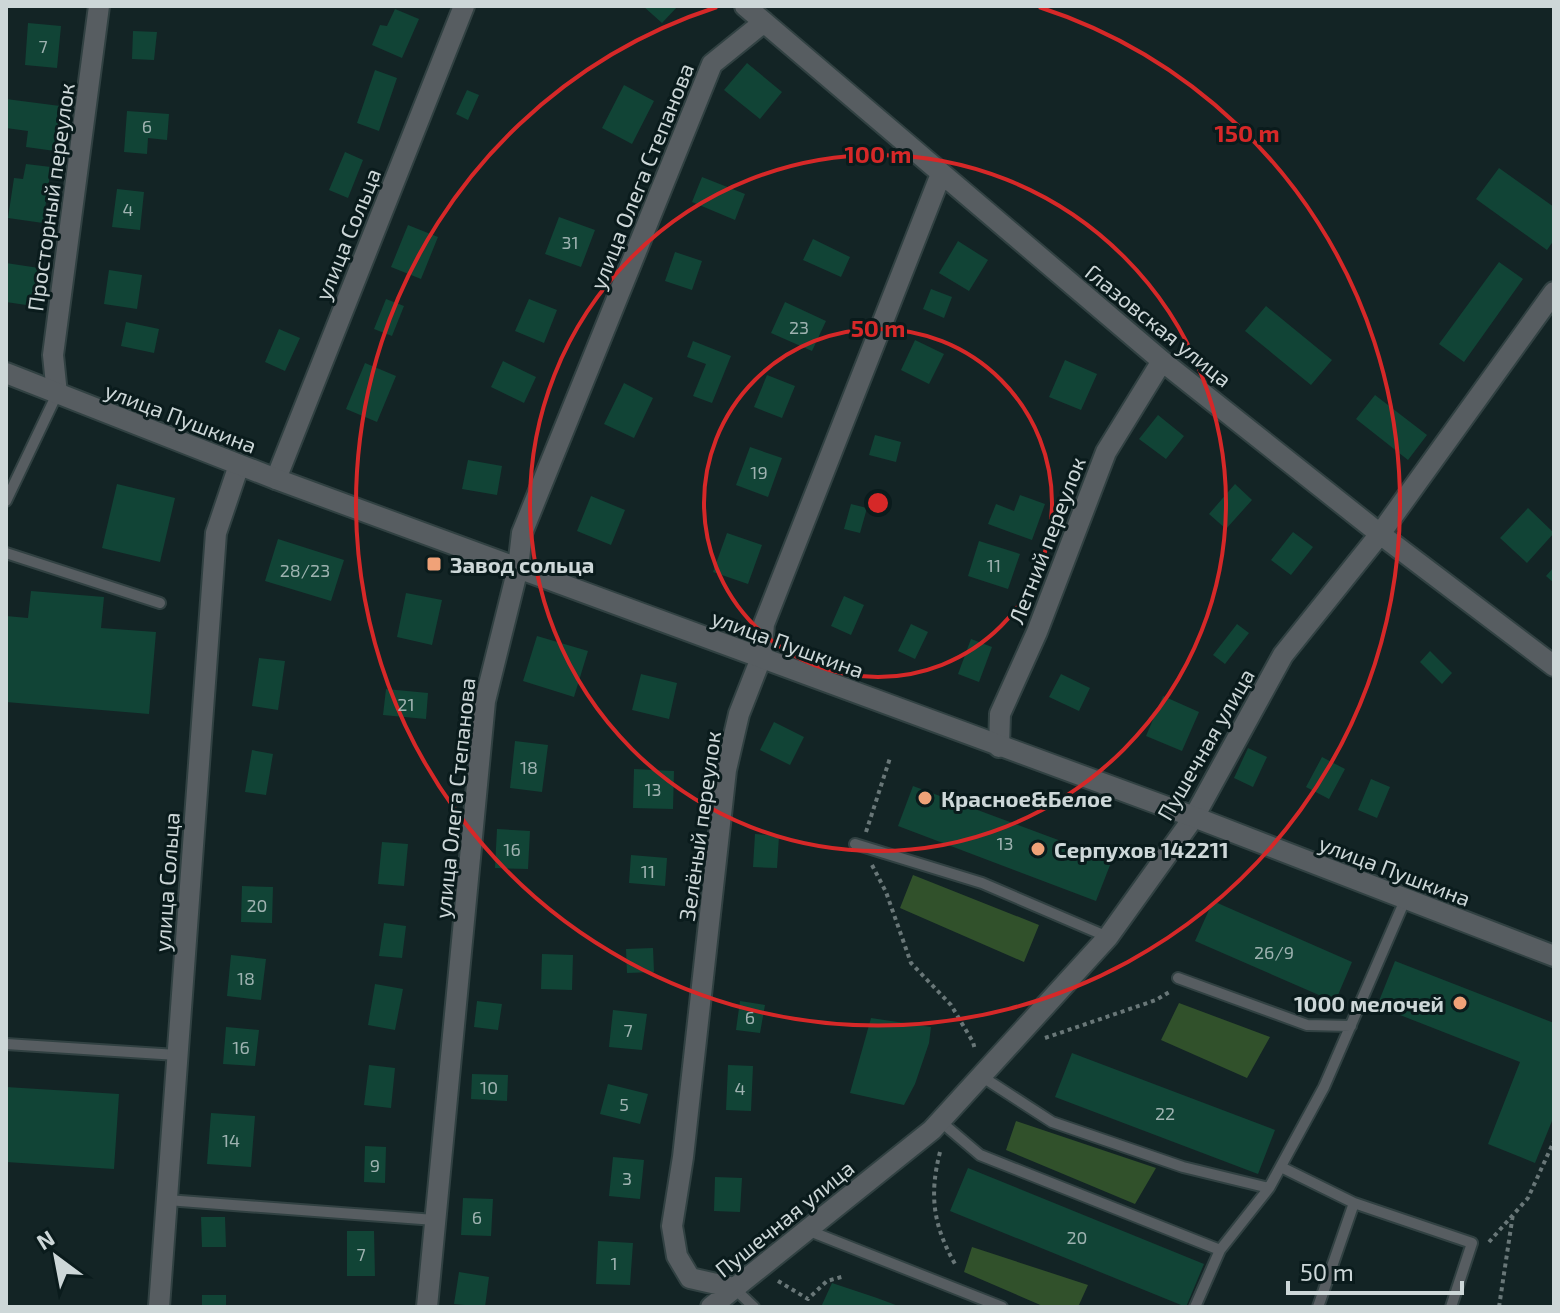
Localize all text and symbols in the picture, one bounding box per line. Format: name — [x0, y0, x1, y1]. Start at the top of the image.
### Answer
house number: 7 — [38, 35, 48, 57]
street label: улица Олега Степанова — [584, 59, 699, 293]
street label: Просторный переулок — [21, 81, 80, 313]
house number: 6 — [142, 115, 152, 137]
text: 150 m — [1214, 118, 1280, 147]
text: 100 m — [845, 139, 911, 168]
street label: улица Сольца — [309, 164, 386, 304]
house number: 4 — [122, 198, 134, 220]
house number: 31 — [561, 231, 579, 253]
street label: Глазовская улица — [1080, 258, 1237, 393]
text: 50 m — [851, 313, 905, 342]
house number: 23 — [789, 316, 809, 338]
street label: улица Пушкина — [101, 376, 260, 459]
street label: Летний переулок — [1002, 453, 1091, 628]
house number: 19 — [750, 461, 768, 483]
centre of rings — [864, 489, 892, 517]
place label: Завод сольца — [450, 551, 594, 577]
house number: 11 — [987, 554, 1001, 576]
marker: Завод сольца — [425, 555, 443, 573]
house number: 28/23 — [280, 559, 330, 581]
street label: улица Пушкина — [708, 603, 868, 684]
street label: Пушечная улица — [1151, 663, 1260, 825]
street label: улица Олега Степанова — [428, 676, 481, 920]
house number: 21 — [397, 693, 415, 715]
street label: Зелёный переулок — [673, 729, 726, 923]
house number: 18 — [520, 756, 538, 778]
house number: 13 — [644, 778, 662, 800]
place label: Красное&Белое — [941, 785, 1112, 811]
marker: Красное&Белое — [916, 789, 934, 807]
street label: улица Сольца — [148, 811, 185, 953]
street label: улица Пушкина — [1315, 829, 1474, 912]
house number: 13 — [996, 832, 1014, 854]
place label: Серпухов 142211 — [1054, 836, 1229, 862]
house number: 16 — [503, 838, 521, 860]
marker: Серпухов 142211 — [1029, 840, 1047, 858]
house number: 11 — [641, 860, 655, 882]
house number: 20 — [247, 894, 267, 916]
house number: 26/9 — [1254, 941, 1294, 963]
house number: 18 — [237, 967, 255, 989]
place label: 1000 мелочей — [1294, 990, 1444, 1016]
marker: 1000 мелочей — [1451, 994, 1469, 1012]
house number: 6 — [745, 1006, 755, 1028]
house number: 7 — [623, 1019, 633, 1041]
house number: 16 — [232, 1036, 250, 1058]
house number: 10 — [480, 1076, 498, 1098]
house number: 4 — [734, 1077, 746, 1099]
house number: 5 — [619, 1093, 629, 1115]
house number: 22 — [1155, 1102, 1175, 1124]
house number: 14 — [222, 1129, 240, 1151]
house number: 9 — [370, 1154, 380, 1176]
street label: Пушечная улица — [709, 1154, 859, 1283]
house number: 3 — [622, 1167, 632, 1189]
house number: 6 — [472, 1206, 482, 1228]
north arrow — [16, 1217, 96, 1297]
text: N — [31, 1224, 58, 1254]
house number: 20 — [1067, 1226, 1087, 1248]
house number: 7 — [356, 1243, 366, 1265]
scale bar — [1288, 1245, 1462, 1295]
house number: 1 — [610, 1252, 618, 1274]
text: 50 m — [1300, 1257, 1354, 1286]

